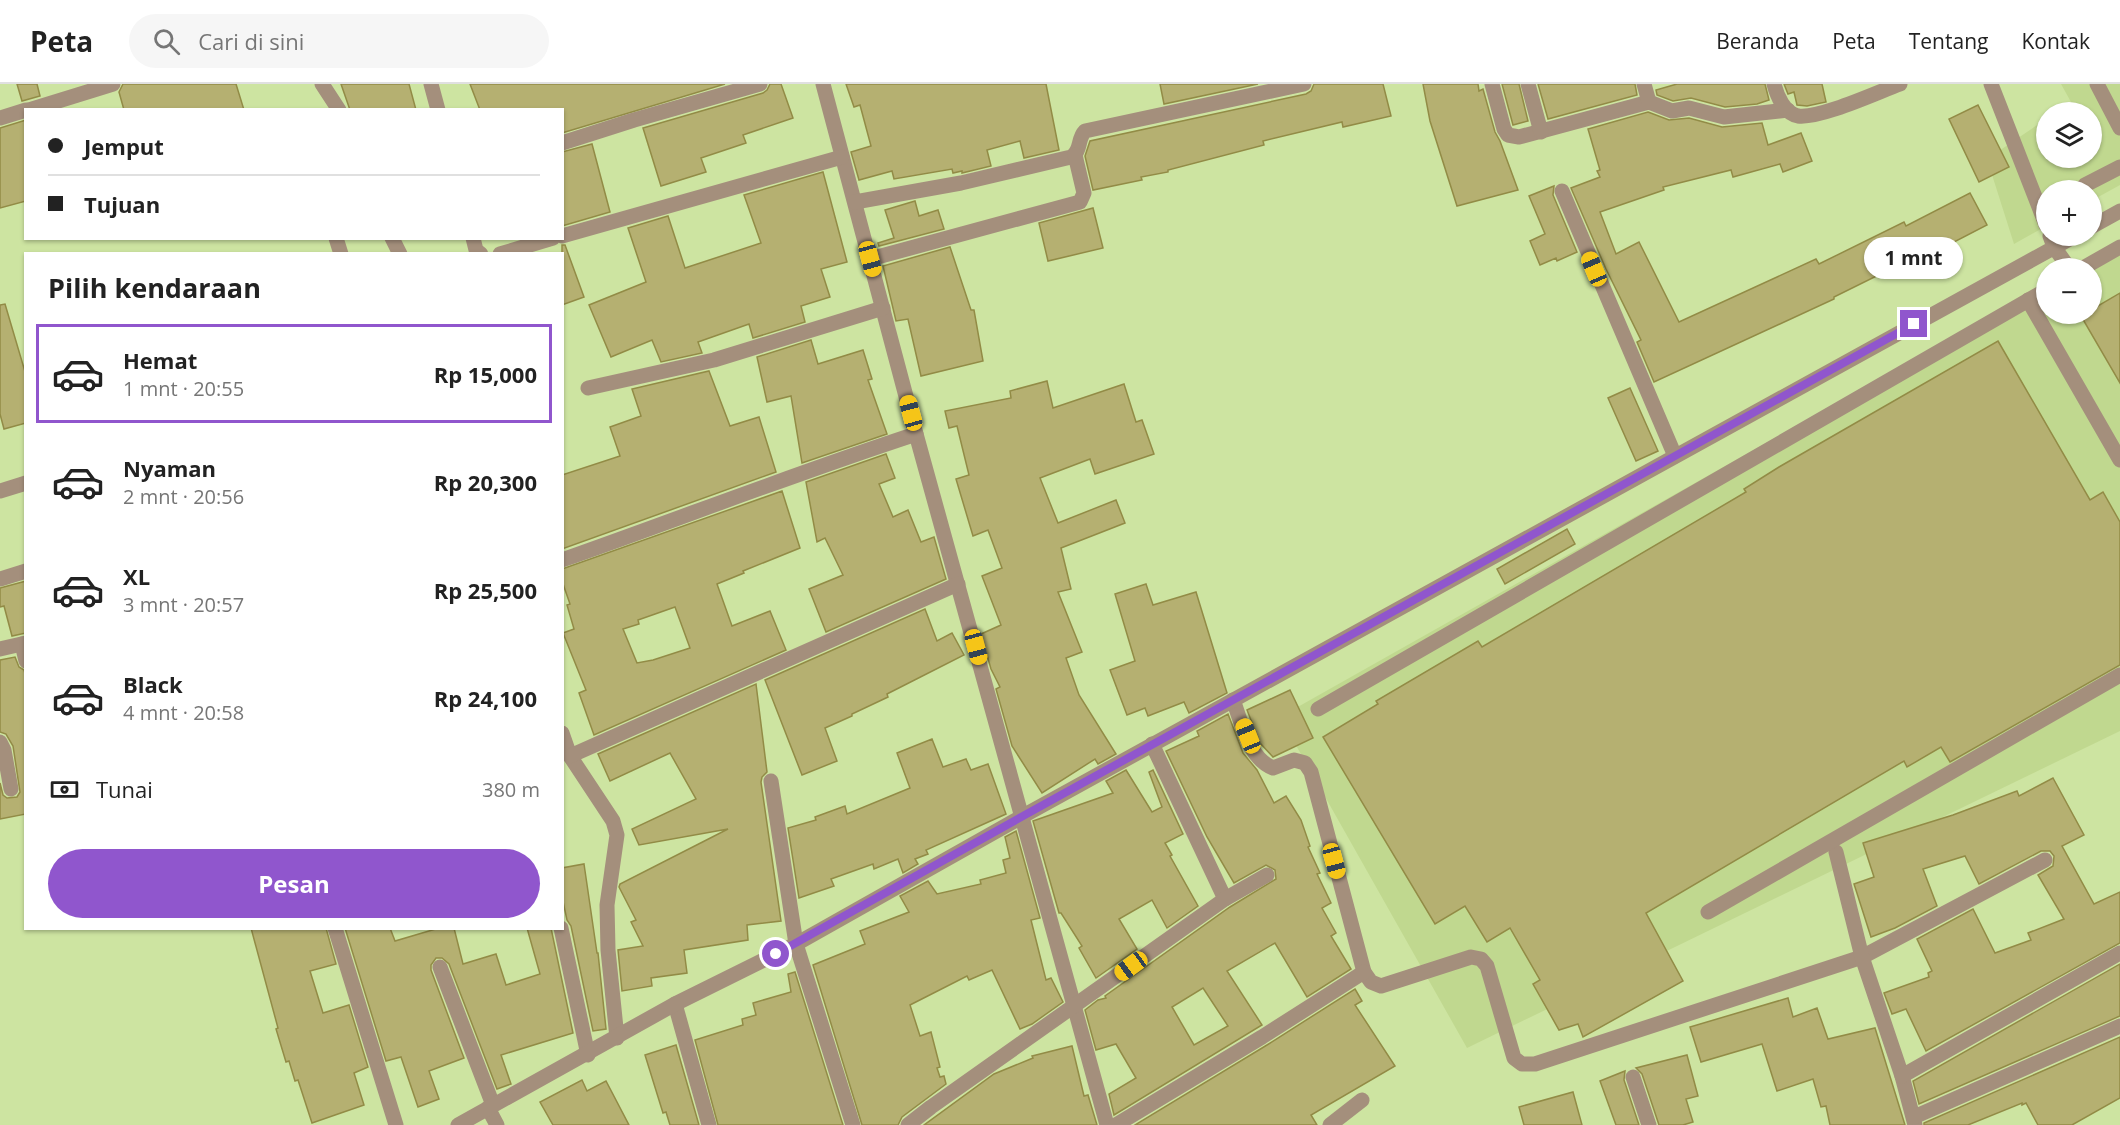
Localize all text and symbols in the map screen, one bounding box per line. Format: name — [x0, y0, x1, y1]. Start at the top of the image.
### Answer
search box — [129, 14, 549, 68]
text: Peta — [30, 22, 93, 60]
icon: search — [150, 25, 183, 58]
text: Cari di sini — [198, 26, 304, 56]
text: Beranda — [1716, 27, 1799, 55]
text: Peta — [1832, 27, 1876, 55]
text: Tentang — [1909, 27, 1988, 55]
text: Kontak — [2021, 27, 2090, 55]
map controls — [2036, 102, 2102, 324]
button: layers — [2036, 102, 2102, 168]
text: Jemput — [84, 131, 164, 161]
button: + — [2036, 180, 2102, 246]
text: Tujuan — [84, 189, 160, 219]
callout: 1 mnt — [1864, 237, 1964, 279]
car — [857, 239, 883, 279]
text: 1 mnt — [1884, 244, 1943, 271]
car — [1579, 249, 1609, 289]
button: − — [2036, 258, 2102, 324]
text: Pilih kendaraan — [48, 269, 261, 306]
route end — [1900, 310, 1927, 337]
text: Hemat — [123, 345, 197, 375]
icon: car — [51, 347, 105, 401]
text: Rp 15,000 — [434, 359, 537, 389]
text: 1 mnt · 20:55 — [123, 375, 244, 402]
car — [898, 393, 924, 433]
text: Nyaman — [123, 453, 216, 483]
icon: car — [51, 455, 105, 509]
text: Rp 20,300 — [434, 467, 537, 497]
text: 2 mnt · 20:56 — [123, 483, 244, 510]
text: XL — [123, 561, 150, 591]
icon: car — [51, 563, 105, 617]
text: Rp 25,500 — [434, 575, 537, 605]
text: 3 mnt · 20:57 — [123, 591, 244, 618]
car — [963, 627, 989, 667]
text: Black — [123, 669, 183, 699]
icon: car — [51, 671, 105, 725]
text: Rp 24,100 — [434, 683, 537, 713]
text: 4 mnt · 20:58 — [123, 699, 244, 726]
car — [1233, 716, 1263, 756]
icon: cash — [48, 773, 81, 806]
text: Tunai — [96, 774, 153, 804]
text: 380 m — [482, 776, 540, 803]
car — [1321, 841, 1347, 881]
button: Pesan — [48, 849, 540, 918]
route start — [762, 940, 789, 967]
car — [1111, 948, 1151, 984]

